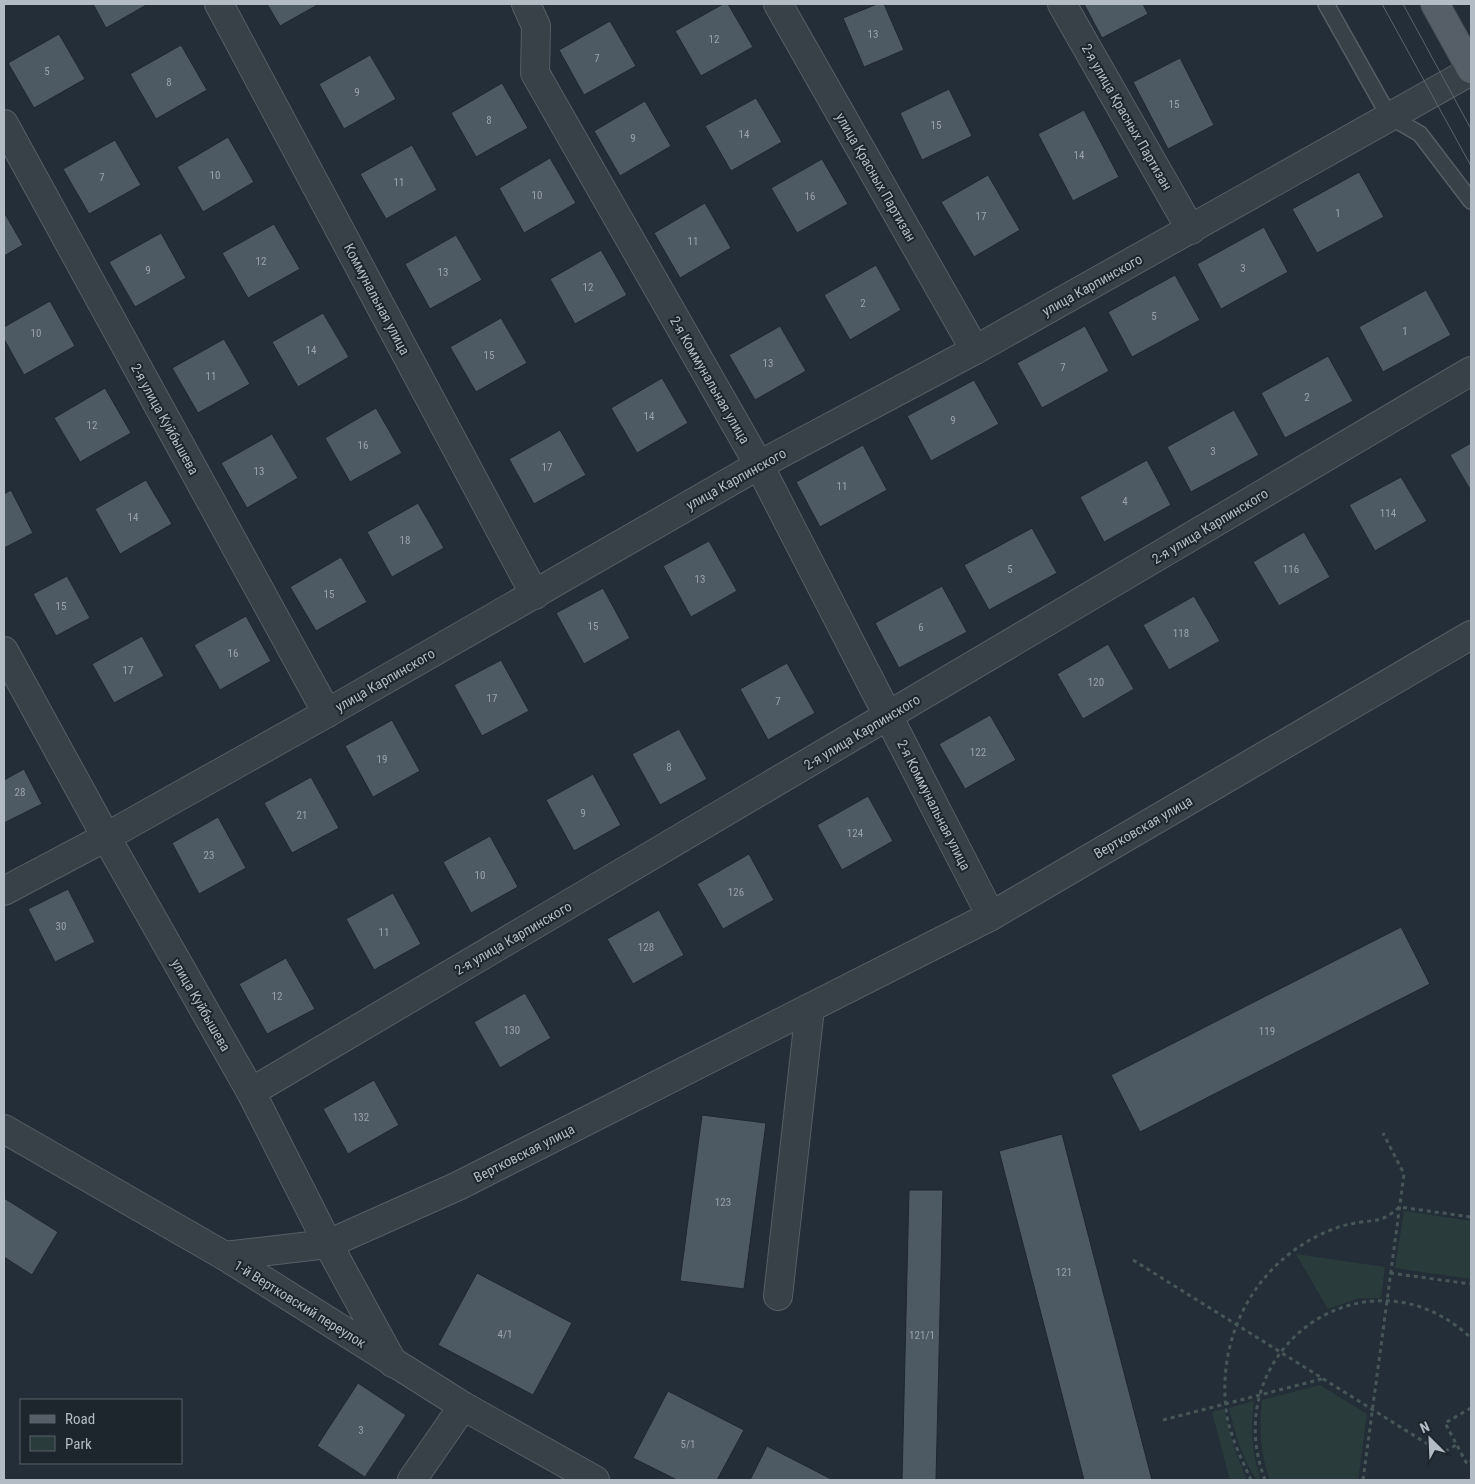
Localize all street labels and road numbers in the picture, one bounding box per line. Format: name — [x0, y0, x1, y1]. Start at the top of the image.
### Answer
street label: 2-я улица Красных Партизан — [1079, 41, 1175, 193]
street label: улица Красных Партизан — [833, 110, 919, 244]
street label: Коммунальная улица — [341, 241, 413, 357]
street label: улица Карпинского — [1039, 251, 1145, 319]
street label: 2-я Коммунальная улица — [667, 314, 753, 446]
street label: 2-я улица Куйбышева — [128, 361, 202, 477]
street label: улица Карпинского — [683, 445, 789, 513]
street label: 2-я улица Карпинского — [1149, 485, 1271, 567]
street label: улица Карпинского — [332, 645, 438, 715]
street label: 2-я улица Карпинского — [801, 691, 923, 773]
street label: 2-я Коммунальная улица — [894, 737, 974, 873]
street label: Вертковская улица — [1091, 792, 1195, 862]
street label: 2-я улица Карпинского — [452, 898, 574, 978]
street label: улица Куйбышева — [168, 956, 234, 1054]
street label: Вертковская улица — [471, 1121, 577, 1185]
street label: 1-й Вертковский переулок — [231, 1257, 369, 1351]

